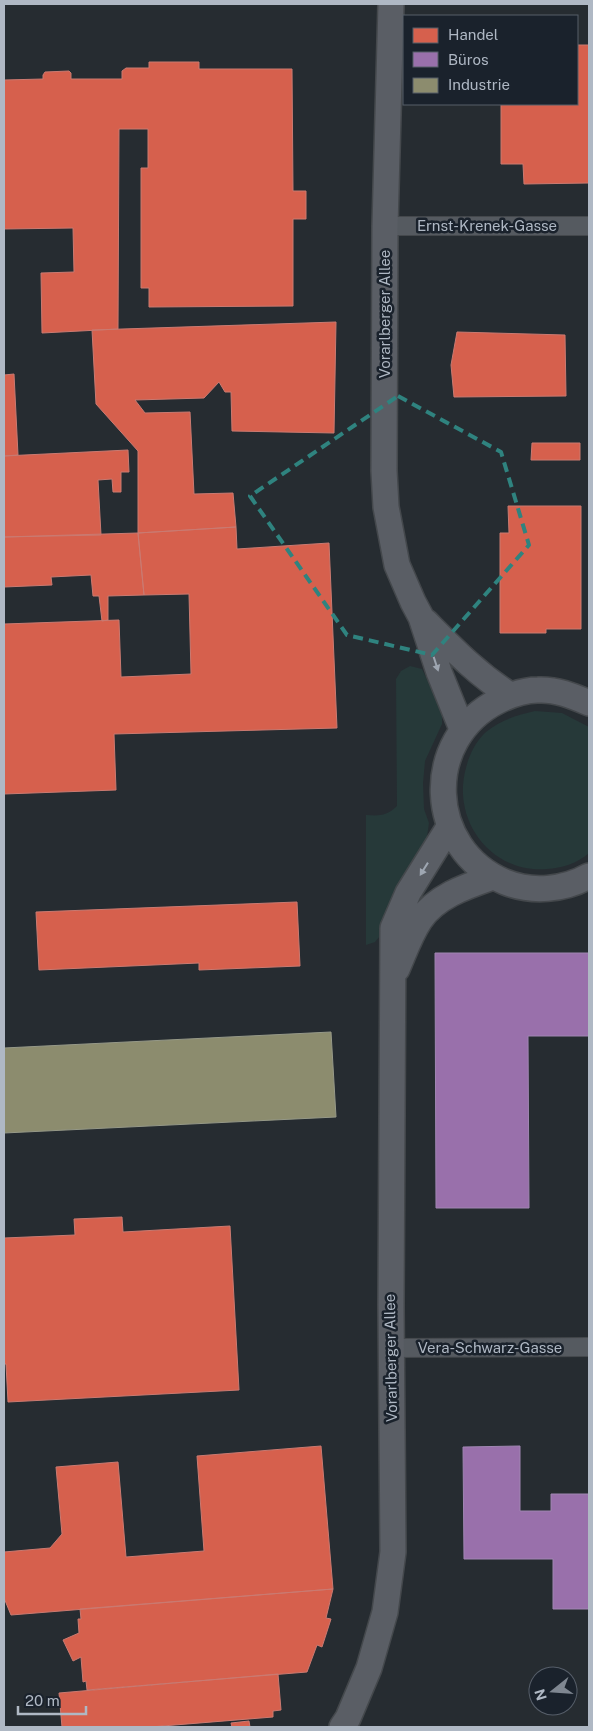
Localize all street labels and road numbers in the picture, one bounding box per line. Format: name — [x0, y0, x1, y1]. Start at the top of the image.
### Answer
street label: Ernst-Krenek-Gasse — [417, 217, 557, 234]
street label: Vorarlberger Allee — [376, 250, 393, 378]
street label: Vorarlberger Allee — [381, 1294, 400, 1422]
street label: Vera-Schwarz-Gasse — [418, 1339, 562, 1356]

